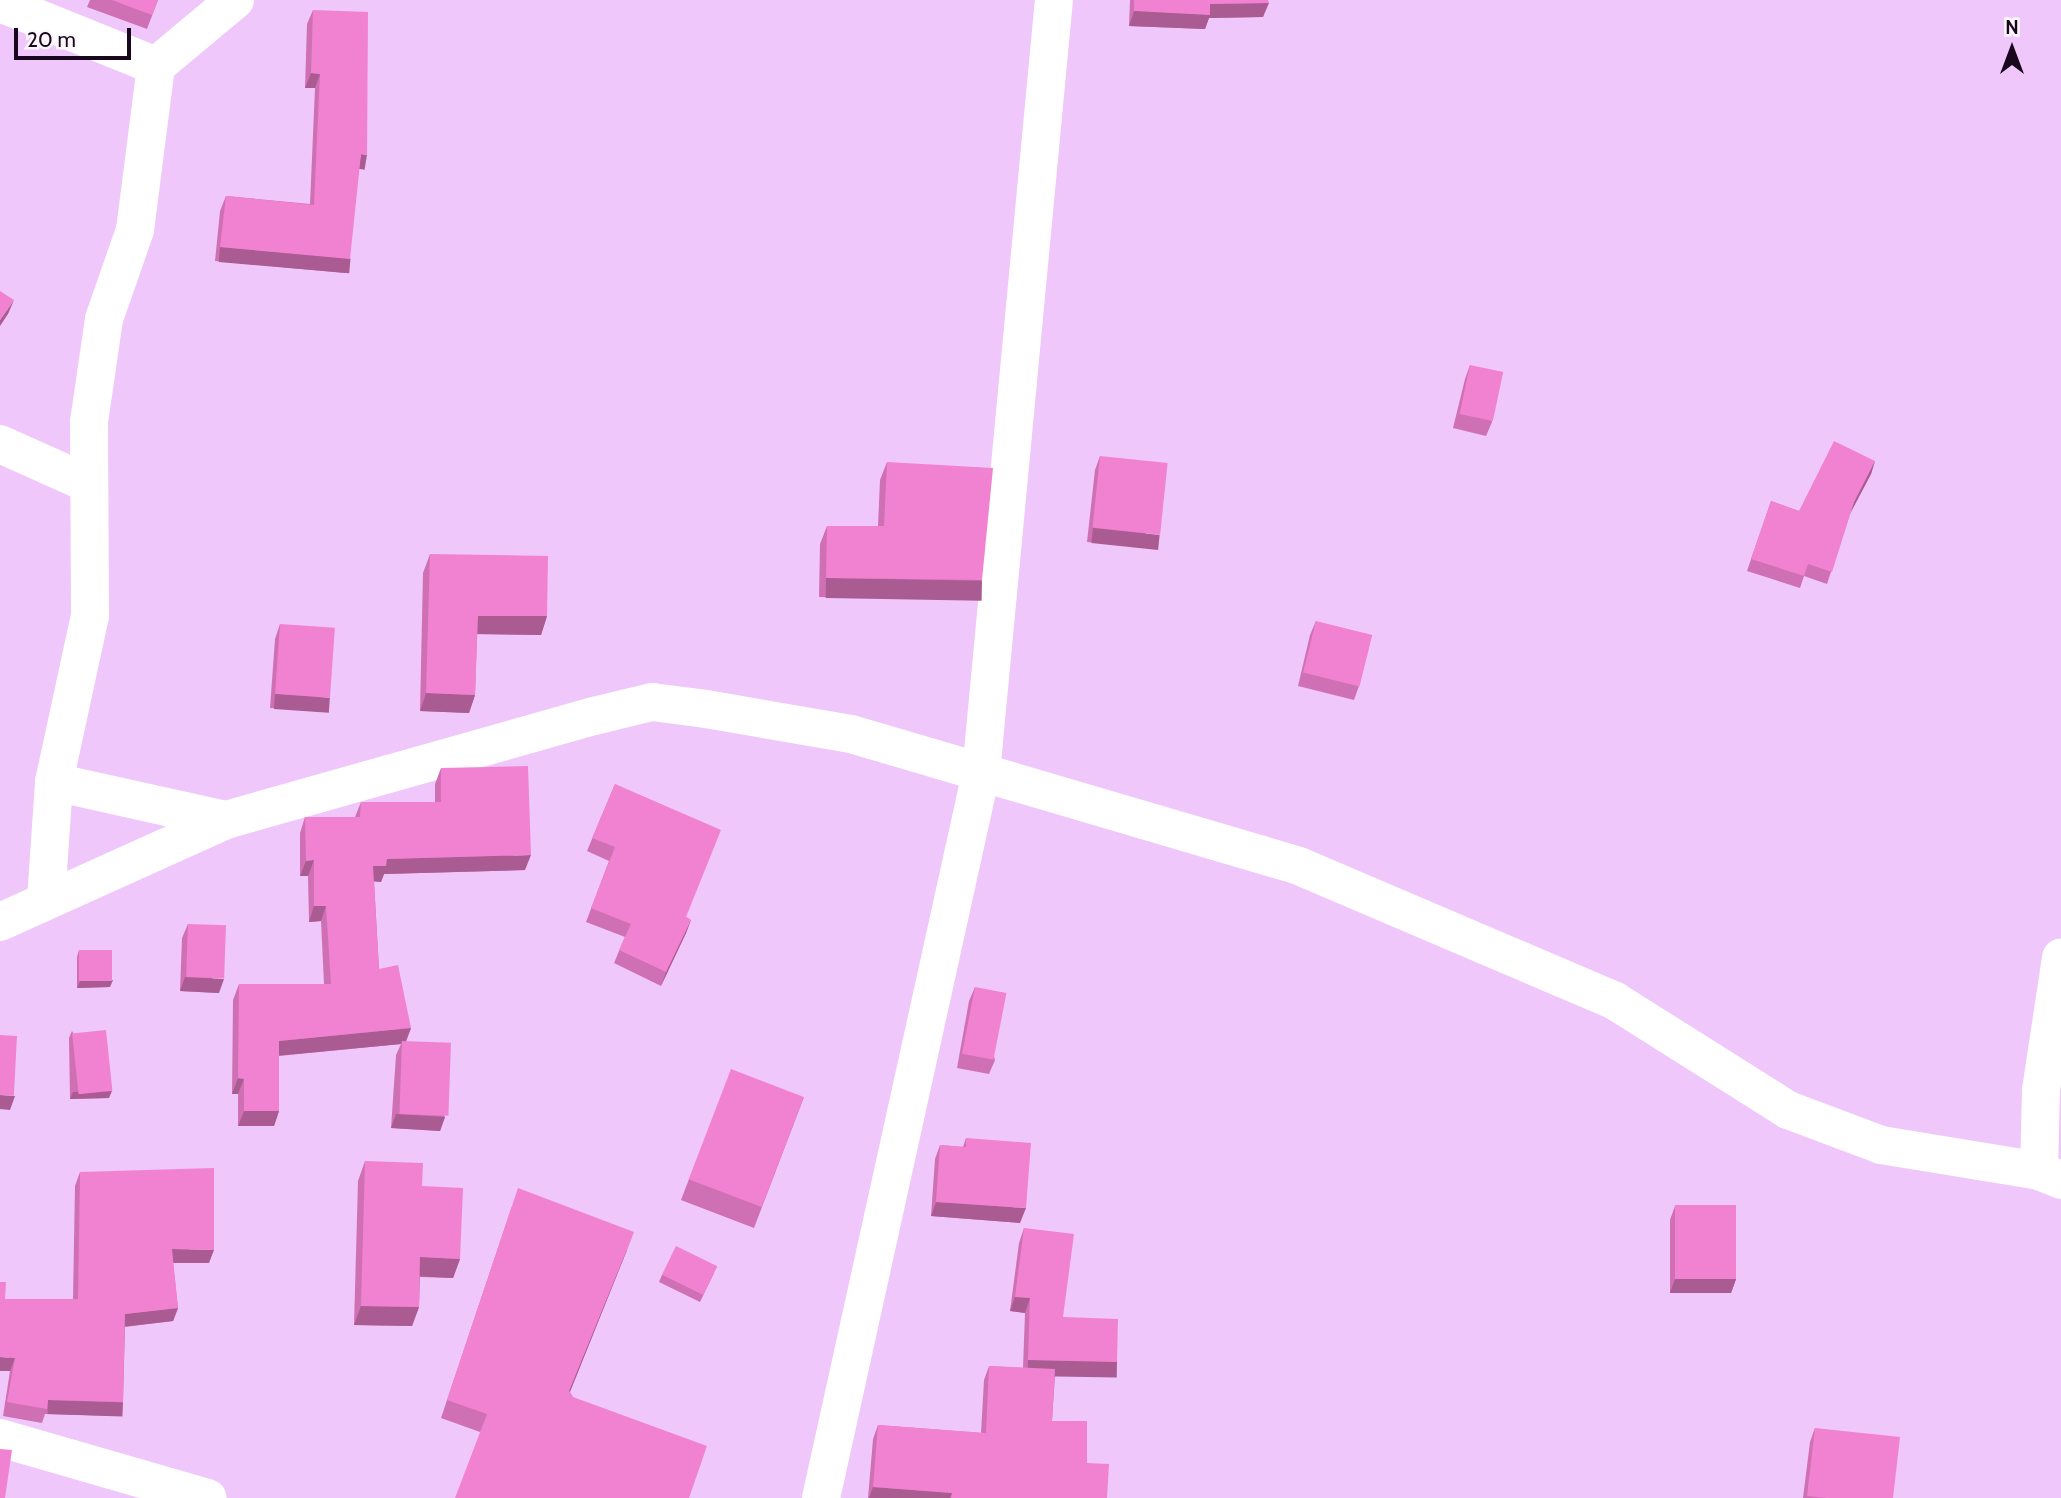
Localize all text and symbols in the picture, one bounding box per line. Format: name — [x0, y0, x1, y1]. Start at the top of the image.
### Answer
scale bar — [18, 14, 135, 58]
north arrow — [1977, 14, 2047, 84]
text: N — [2005, 16, 2019, 39]
text: 20 m — [27, 27, 76, 52]

